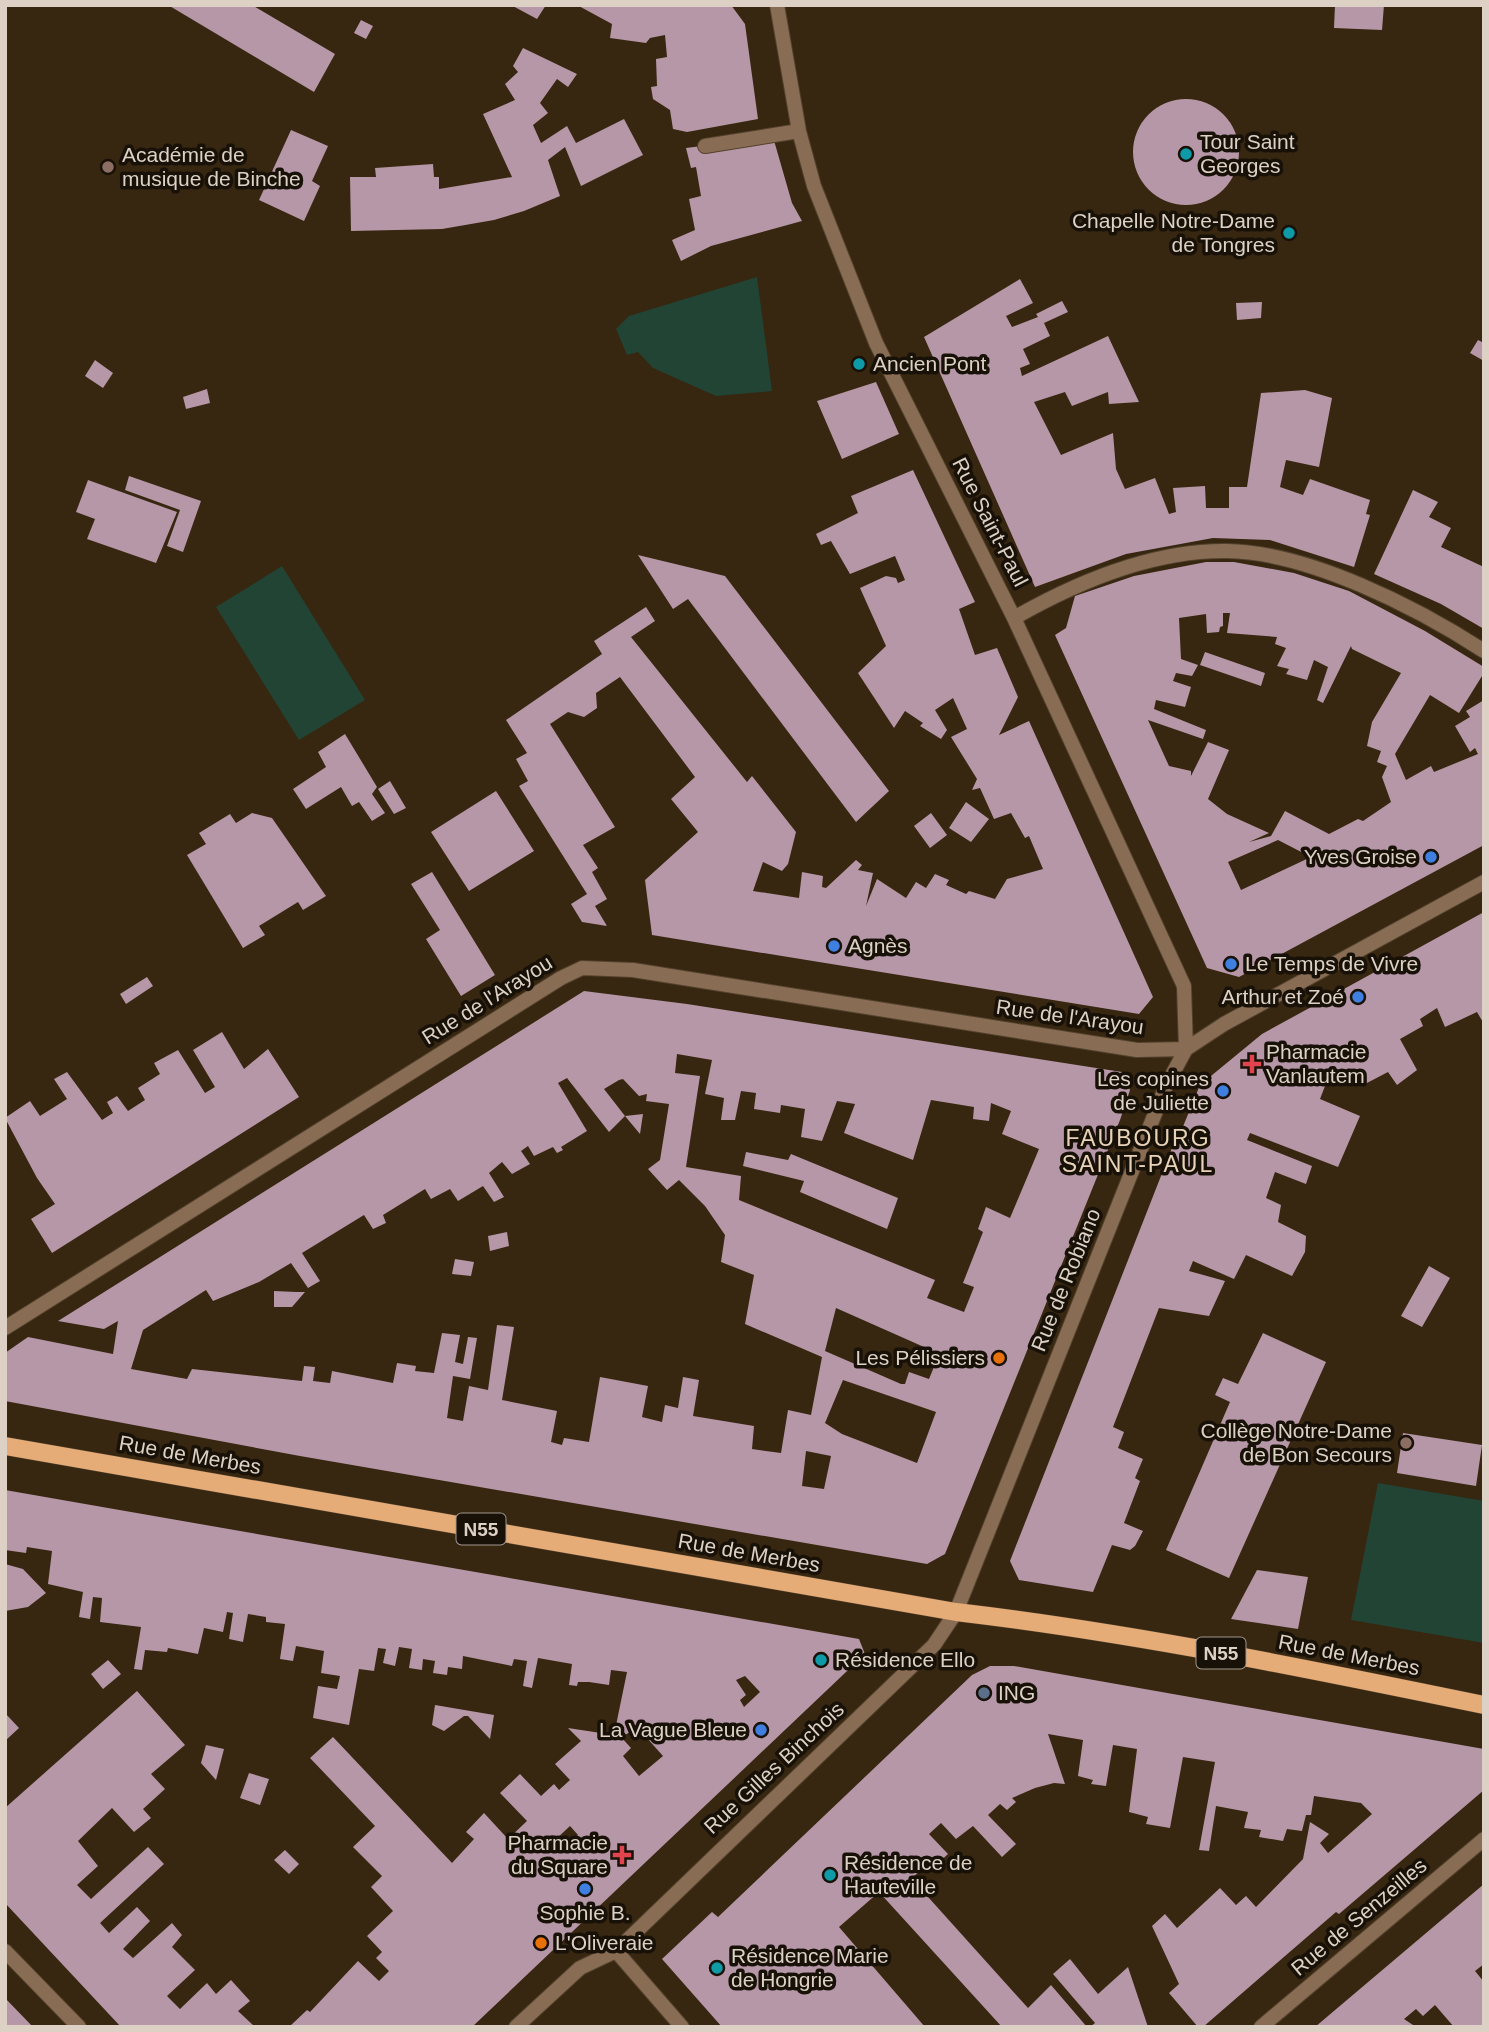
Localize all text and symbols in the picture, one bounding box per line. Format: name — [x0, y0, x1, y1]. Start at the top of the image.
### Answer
place label: Tour Saint Georges — [1200, 130, 1295, 177]
place label: Académie de musique de Binche — [122, 143, 301, 190]
marker: Tour Saint Georges — [1178, 146, 1194, 162]
marker: Académie de musique de Binche — [100, 159, 116, 175]
place label: Chapelle Notre-Dame de Tongres — [1072, 209, 1275, 256]
marker: Chapelle Notre-Dame de Tongres — [1281, 225, 1297, 241]
place label: Ancien Pont — [873, 352, 986, 375]
marker: Ancien Pont — [851, 356, 867, 372]
street label: Rue Saint-Paul — [948, 454, 1033, 590]
place label: Yves Groise — [1304, 845, 1417, 868]
marker: Yves Groise — [1423, 849, 1439, 865]
place label: Agnès — [848, 934, 908, 957]
marker: Agnès — [826, 938, 842, 954]
street label: Rue de l'Arayou — [418, 950, 556, 1049]
place label: Le Temps de Vivre — [1245, 952, 1418, 975]
marker: Le Temps de Vivre — [1223, 956, 1239, 972]
place label: Arthur et Zoé — [1221, 985, 1344, 1008]
marker: Arthur et Zoé — [1350, 989, 1366, 1005]
street label: Rue de l'Arayou — [995, 995, 1145, 1038]
place label: Pharmacie Vanlautem — [1266, 1040, 1366, 1087]
marker: Pharmacie Vanlautem — [1244, 1056, 1260, 1072]
place label: Les copines de Juliette — [1097, 1067, 1209, 1114]
marker: Les copines de Juliette — [1215, 1083, 1231, 1099]
district label: FAUBOURG SAINT-PAUL — [1062, 1125, 1214, 1177]
street label: Rue de Robiano — [1026, 1205, 1105, 1354]
place label: Les Pélissiers — [855, 1346, 985, 1369]
marker: Les Pélissiers — [991, 1350, 1007, 1366]
place label: Collège Notre-Dame de Bon Secours — [1201, 1419, 1392, 1466]
street label: Rue de Merbes — [117, 1431, 263, 1478]
marker: Collège Notre-Dame de Bon Secours — [1398, 1435, 1414, 1451]
road number: N55 — [456, 1513, 505, 1544]
street label: Rue de Merbes — [676, 1529, 822, 1576]
street label: Rue de Merbes — [1276, 1630, 1422, 1679]
road number: N55 — [1196, 1638, 1246, 1668]
place label: Résidence Ello — [835, 1648, 975, 1671]
marker: Résidence Ello — [813, 1652, 829, 1668]
place label: ING — [998, 1681, 1035, 1704]
marker: ING — [976, 1685, 992, 1701]
street label: Rue Gilles Binchois — [699, 1697, 848, 1838]
place label: La Vague Bleue — [599, 1718, 747, 1741]
marker: La Vague Bleue — [753, 1722, 769, 1738]
place label: Pharmacie du Square — [508, 1831, 608, 1878]
marker: Pharmacie du Square — [614, 1847, 630, 1863]
place label: Résidence de Hauteville — [844, 1851, 972, 1898]
street label: Rue de Senzeilles — [1286, 1853, 1431, 1980]
marker: Résidence de Hauteville — [822, 1867, 838, 1883]
marker: Sophie B. — [577, 1881, 593, 1897]
place label: Sophie B. — [539, 1901, 631, 1924]
place label: L'Oliveraie — [555, 1931, 654, 1954]
marker: L'Oliveraie — [533, 1935, 549, 1951]
place label: Résidence Marie de Hongrie — [731, 1944, 889, 1991]
marker: Résidence Marie de Hongrie — [709, 1960, 725, 1976]

